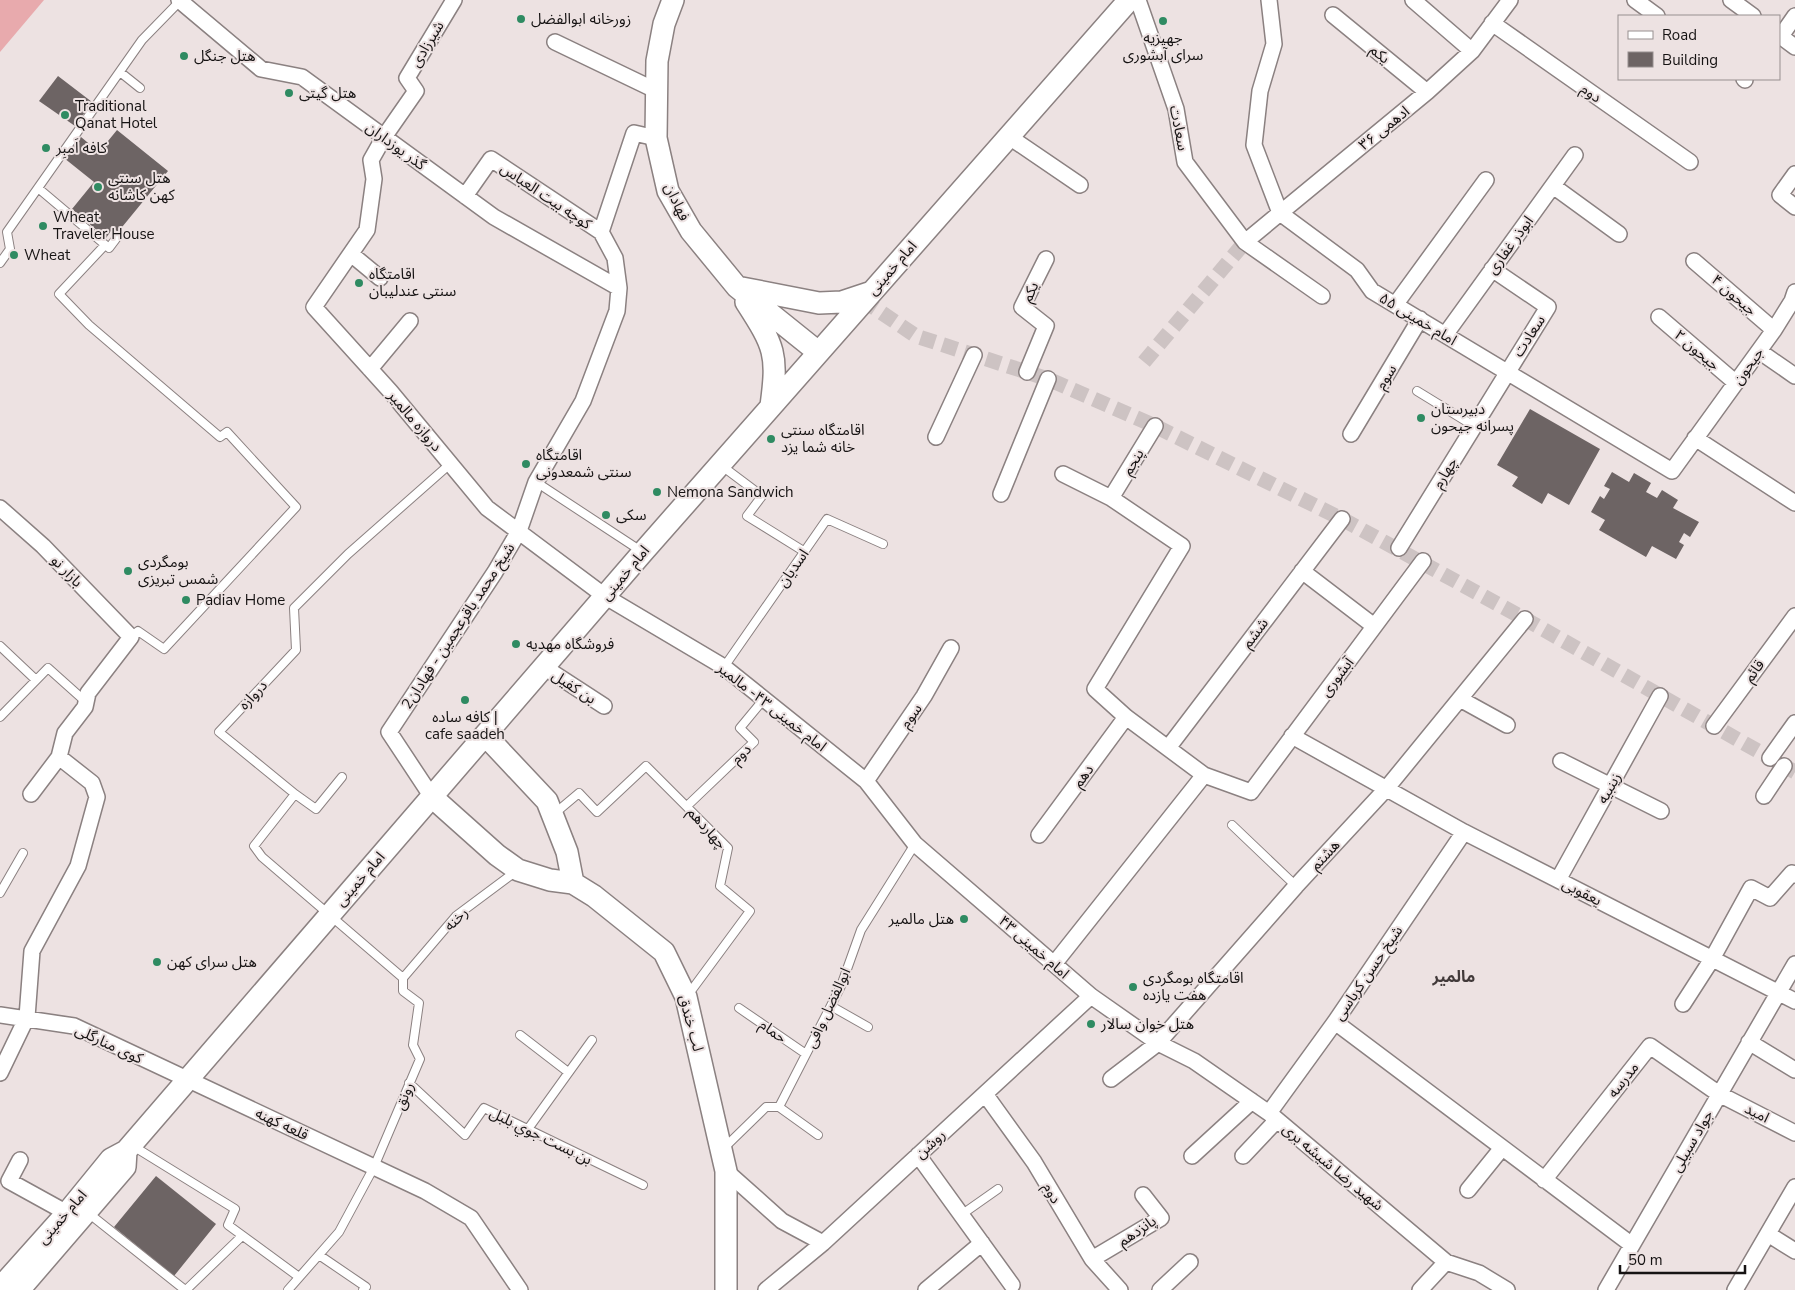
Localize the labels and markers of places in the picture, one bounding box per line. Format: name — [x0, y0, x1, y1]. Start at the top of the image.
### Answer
place label: زورخانه ابوالفضل — [531, 9, 631, 29]
marker: زورخانه ابوالفضل — [515, 13, 527, 25]
marker: جهیزیه سرای آبشوری — [1157, 15, 1169, 27]
place label: جهیزیه سرای آبشوری — [1123, 28, 1203, 65]
place label: هتل جنگل — [194, 46, 256, 66]
marker: هتل جنگل — [178, 50, 190, 62]
place label: هتل گیتی — [299, 83, 356, 103]
marker: هتل گیتی — [283, 87, 295, 99]
place label: Traditional Qanat Hotel — [75, 96, 158, 133]
marker: Traditional Qanat Hotel — [59, 109, 71, 121]
place label: کافه اَمبِر — [55, 138, 108, 159]
marker: کافه اَمبِر — [40, 142, 52, 154]
place label: هتل سنتی کهن کاشانه — [108, 168, 175, 205]
marker: هتل سنتی کهن کاشانه — [92, 181, 104, 193]
place label: Wheat Traveler House — [53, 207, 155, 244]
marker: Wheat Traveler House — [37, 220, 49, 232]
place label: Wheat — [24, 245, 71, 265]
marker: Wheat — [8, 249, 20, 261]
place label: اقامتگاه سنتی عندلیبان — [369, 264, 457, 301]
marker: اقامتگاه سنتی عندلیبان — [353, 277, 365, 289]
place label: دبیرستان پسرانه جیحون — [1431, 399, 1514, 436]
marker: دبیرستان پسرانه جیحون — [1415, 412, 1427, 424]
place label: اقامتگاه سنتی خانه شما یزد — [781, 420, 865, 457]
marker: اقامتگاه سنتی خانه شما یزد — [765, 433, 777, 445]
place label: اقامتگاه سنتی شمعدونی — [536, 445, 632, 482]
marker: اقامتگاه سنتی شمعدونی — [520, 458, 532, 470]
place label: Nemona Sandwich — [667, 482, 794, 502]
marker: Nemona Sandwich — [651, 486, 663, 498]
place label: سکی — [616, 505, 647, 525]
marker: سکی — [600, 509, 612, 521]
place label: بومگردی شمس تبریزی — [138, 552, 219, 589]
marker: بومگردی شمس تبریزی — [122, 565, 134, 577]
place label: Padiav Home — [196, 590, 285, 610]
marker: Padiav Home — [180, 594, 192, 606]
place label: فروشگاه مهدیه — [526, 634, 615, 654]
marker: فروشگاه مهدیه — [510, 638, 522, 650]
marker: کافه ساده | cafe saadeh — [459, 694, 471, 706]
place label: کافه ساده | cafe saadeh — [425, 707, 505, 744]
place label: هتل مالمير — [888, 909, 954, 929]
marker: هتل مالمير — [958, 913, 970, 925]
place label: هتل سرای کهن — [167, 952, 257, 972]
marker: هتل سرای کهن — [151, 956, 163, 968]
place label: اقامتگاه بومگردی هفت یازده — [1143, 968, 1244, 1005]
marker: اقامتگاه بومگردی هفت یازده — [1127, 981, 1139, 993]
place label: هتل خوان سالار — [1100, 1014, 1194, 1034]
marker: هتل خوان سالار — [1085, 1018, 1097, 1030]

